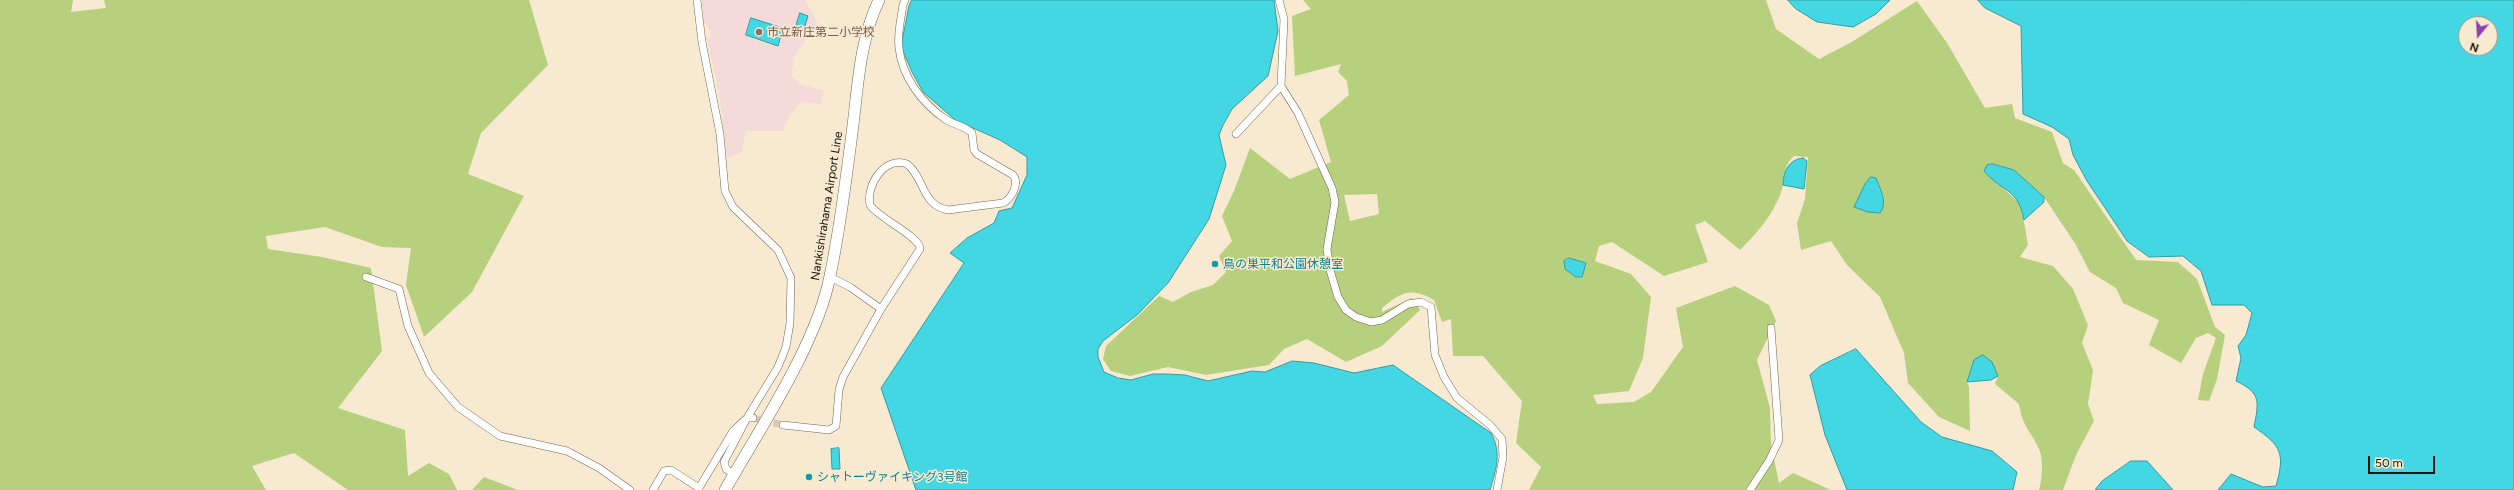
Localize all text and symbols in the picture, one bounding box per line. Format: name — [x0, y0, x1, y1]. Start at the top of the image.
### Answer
north arrow — [2458, 16, 2498, 56]
place label: 市立新庄第二小学校 — [767, 25, 875, 39]
marker: 市立新庄第二小学校 — [754, 27, 764, 37]
text: N — [2468, 39, 2481, 54]
street label: Nankishirahama Airport Line — [808, 130, 846, 282]
place label: 鳥の巣平和公園休憩室 — [1223, 257, 1343, 271]
marker: 鳥の巣平和公園休憩室 — [1210, 259, 1220, 269]
scale bar — [2370, 448, 2437, 474]
text: 50 m — [2375, 456, 2403, 470]
place label: シャトーヴァイキング3号館 — [817, 470, 968, 484]
marker: シャトーヴァイキング3号館 — [804, 472, 814, 482]

